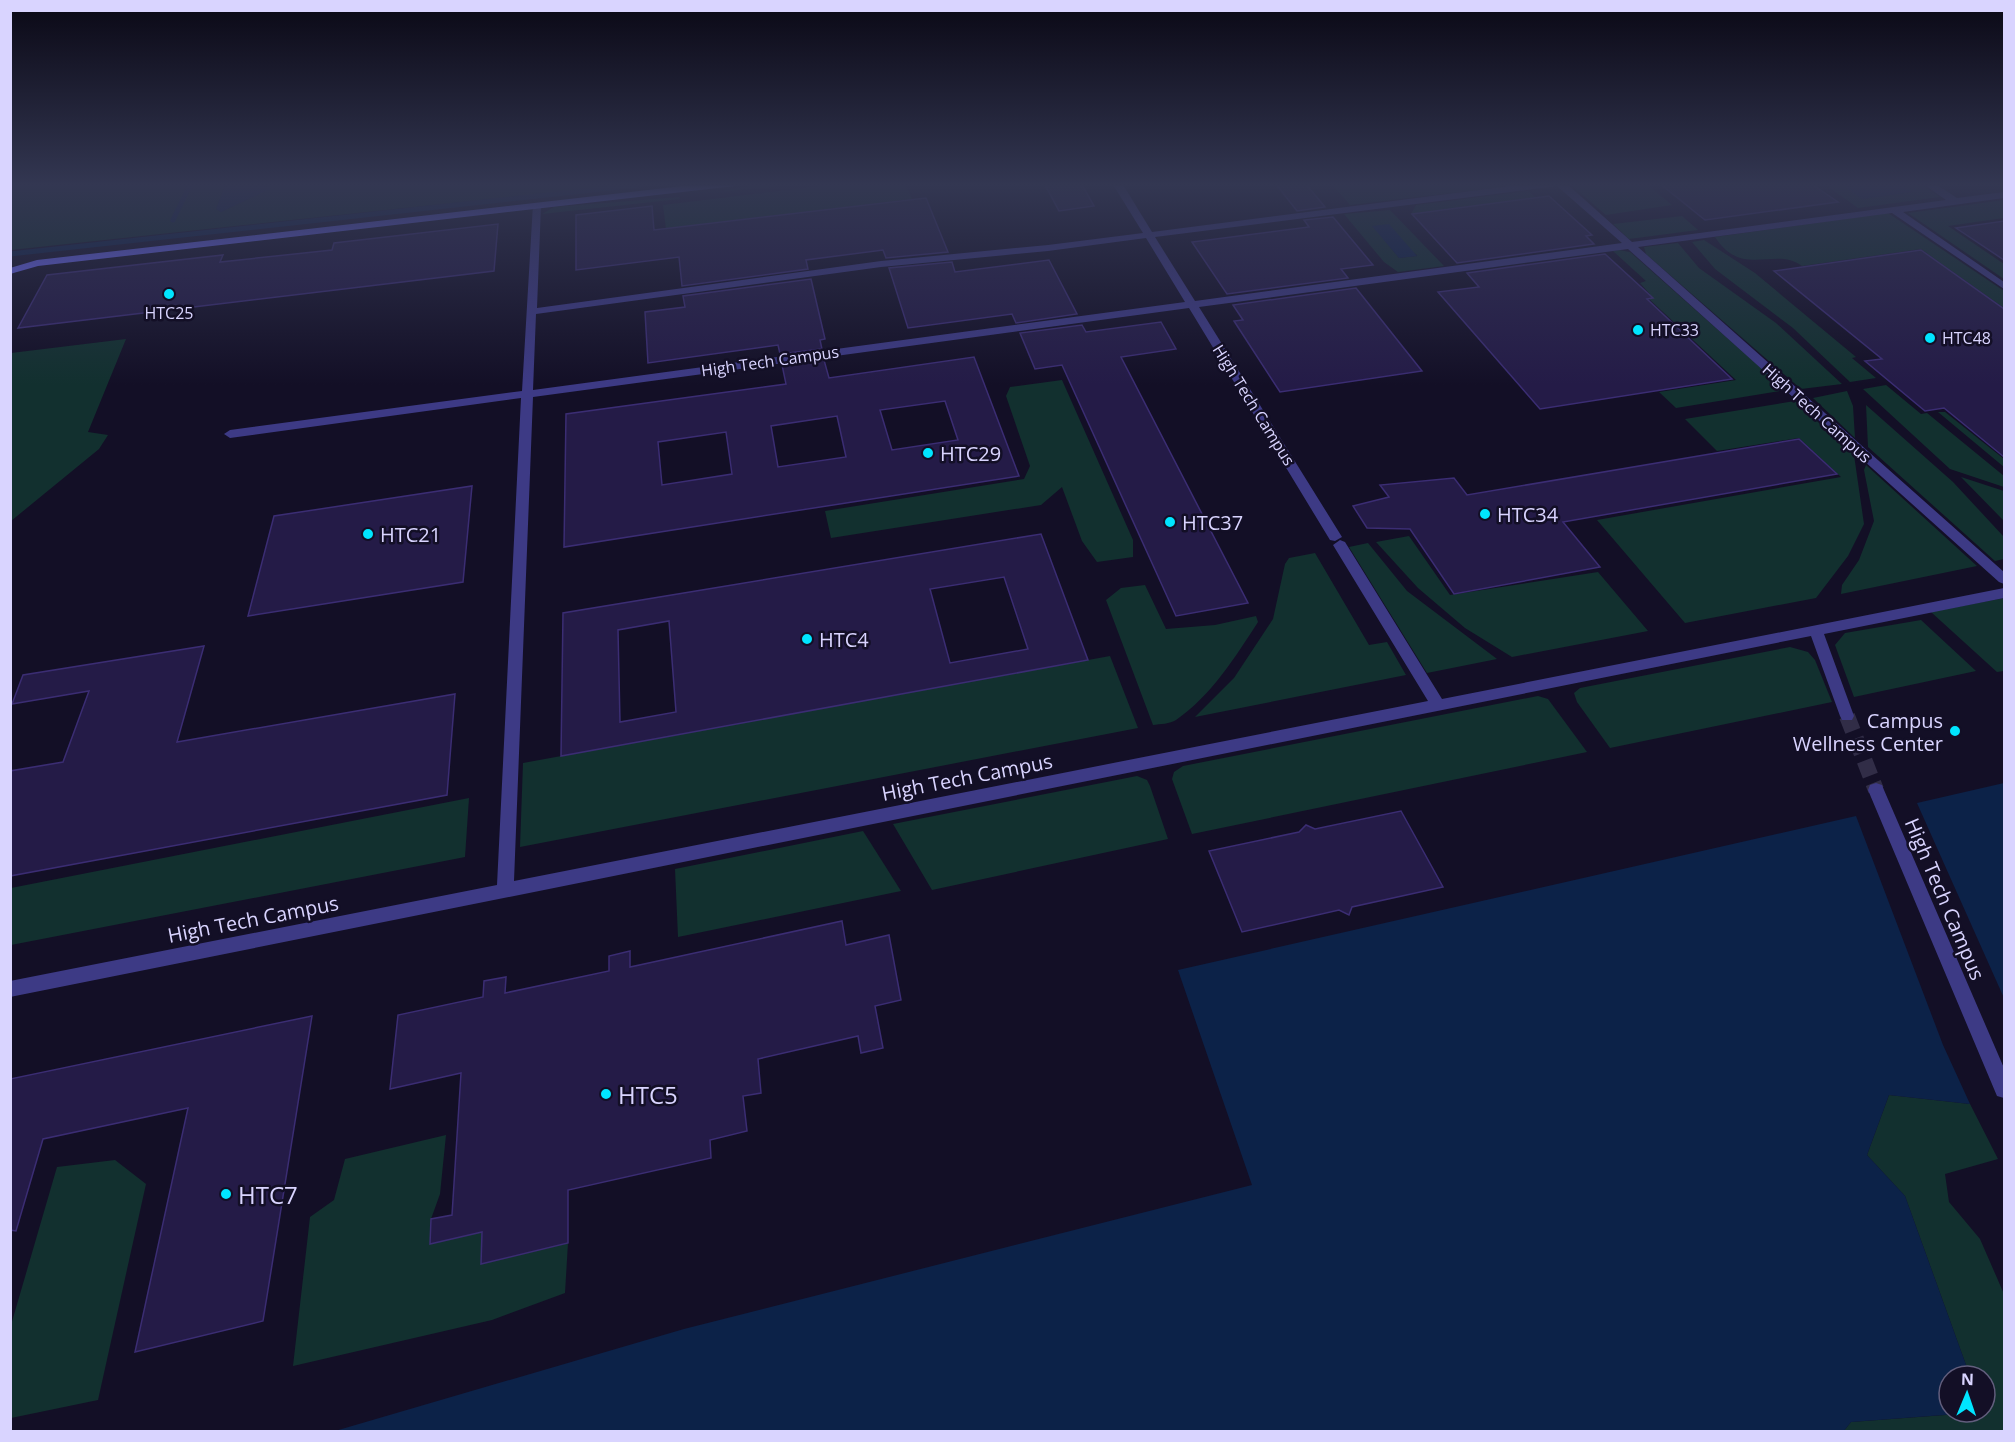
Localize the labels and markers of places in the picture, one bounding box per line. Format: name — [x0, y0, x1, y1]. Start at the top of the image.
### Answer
marker: HTC25 — [162, 287, 176, 301]
place label: HTC25 — [145, 302, 193, 324]
place label: HTC33 — [1650, 319, 1699, 341]
marker: HTC33 — [1631, 323, 1645, 337]
place label: HTC48 — [1942, 327, 1991, 349]
marker: HTC48 — [1923, 331, 1937, 345]
place label: HTC29 — [940, 440, 1001, 467]
marker: HTC29 — [921, 446, 935, 460]
place label: HTC34 — [1497, 501, 1559, 528]
marker: HTC34 — [1478, 507, 1492, 521]
place label: HTC37 — [1182, 509, 1243, 536]
marker: HTC37 — [1163, 515, 1177, 529]
place label: HTC21 — [380, 521, 441, 548]
marker: HTC21 — [361, 527, 375, 541]
place label: HTC4 — [819, 626, 869, 653]
marker: HTC4 — [800, 632, 814, 646]
place label: Campus Wellness Center — [1793, 707, 1943, 757]
marker: Campus Wellness Center — [1948, 724, 1962, 738]
place label: HTC5 — [618, 1078, 678, 1111]
marker: HTC5 — [599, 1087, 613, 1101]
place label: HTC7 — [238, 1178, 298, 1211]
marker: HTC7 — [219, 1187, 233, 1201]

